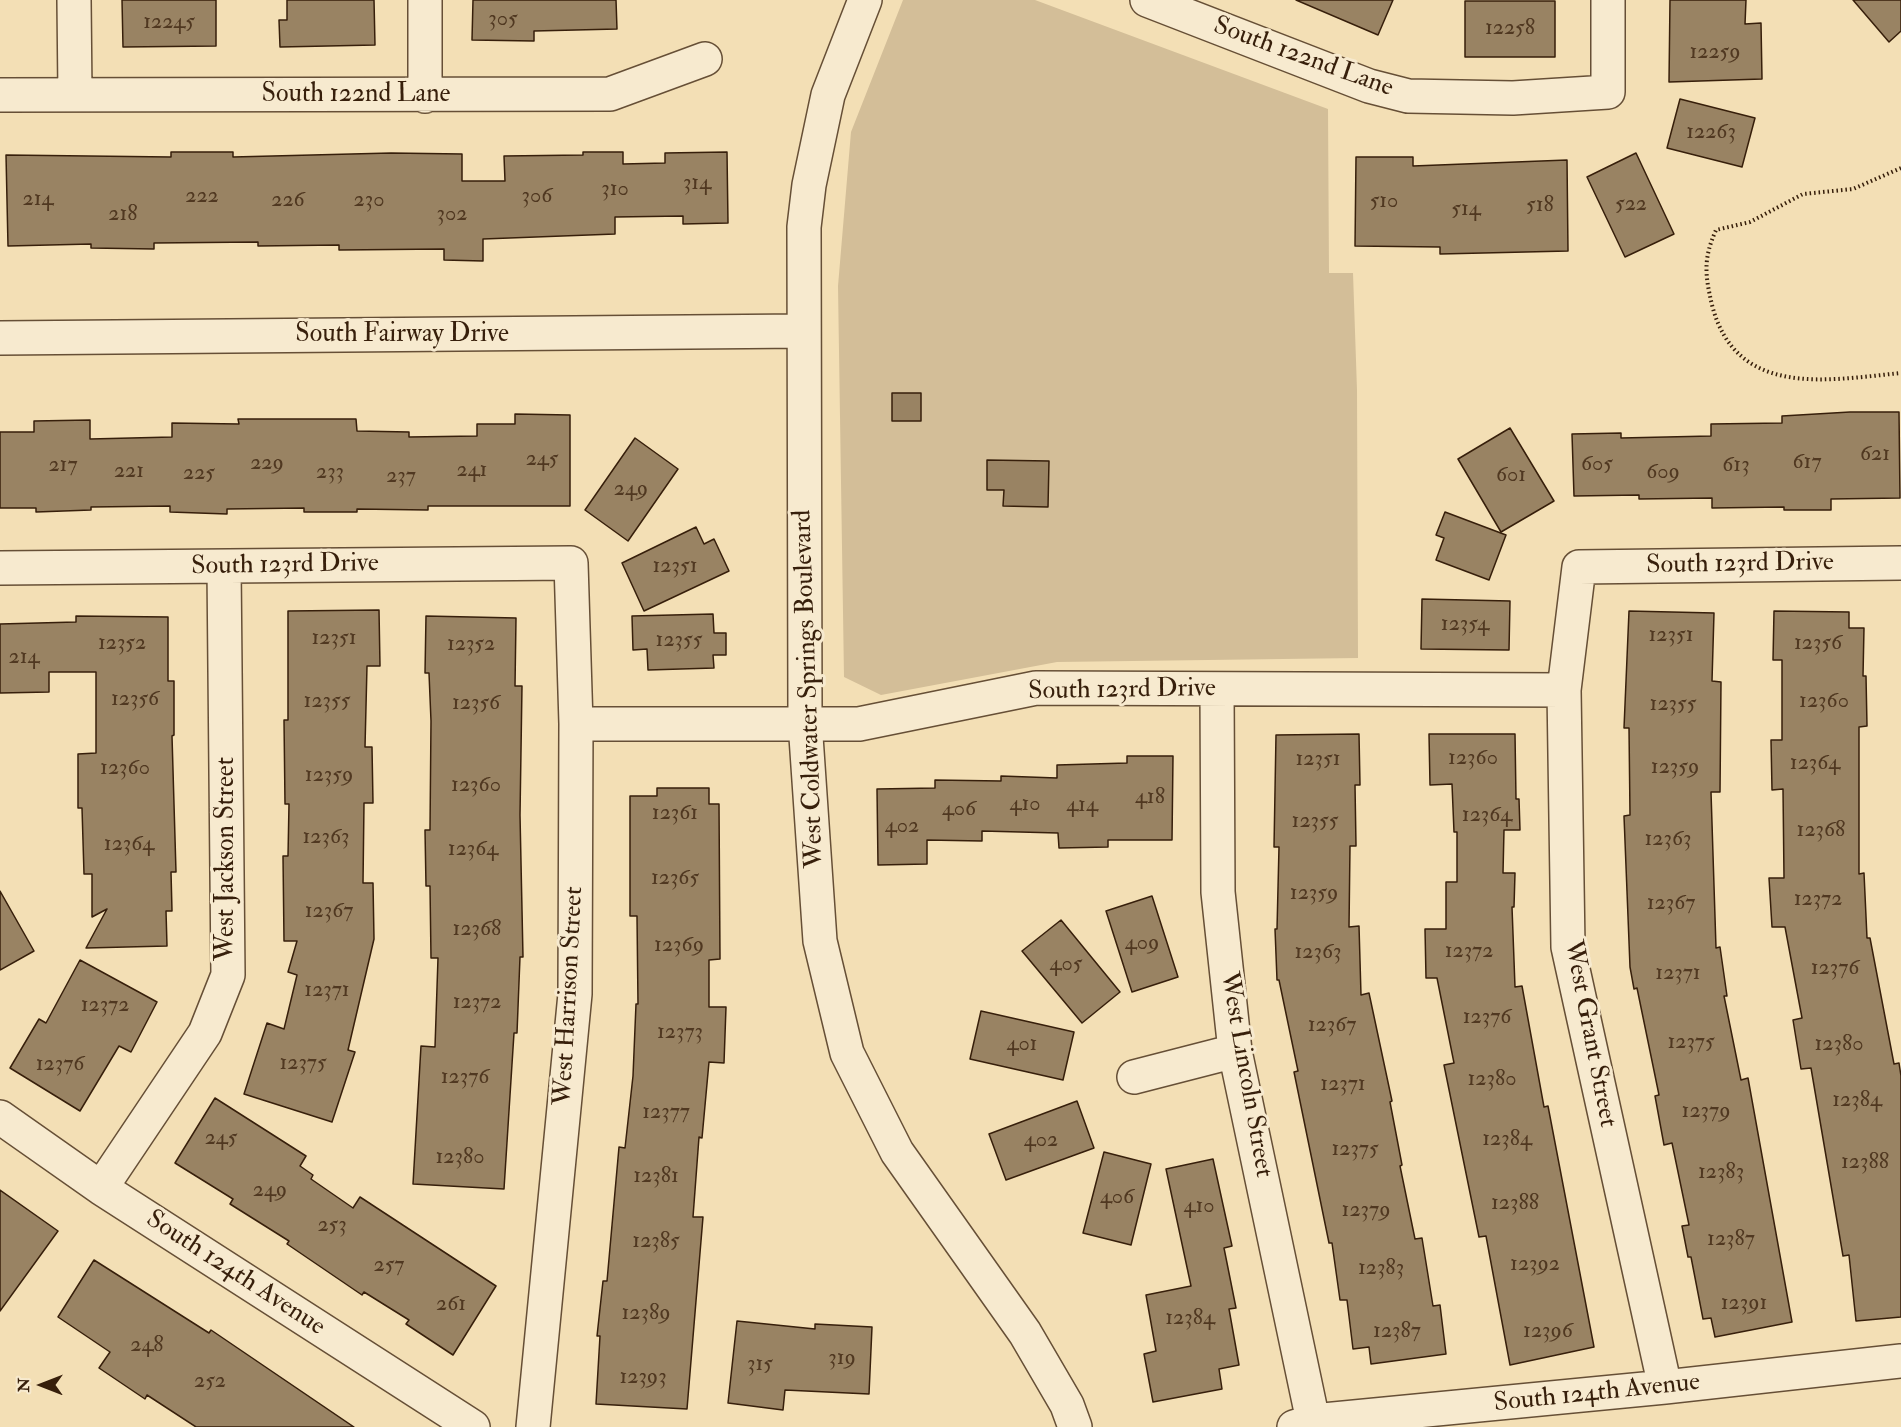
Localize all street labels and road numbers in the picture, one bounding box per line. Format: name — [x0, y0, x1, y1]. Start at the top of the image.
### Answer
street label: South 122nd Lane — [1209, 11, 1397, 105]
street label: South 122nd Lane — [262, 79, 450, 111]
street label: South Fairway Drive — [295, 319, 509, 351]
street label: West Coldwater Springs Boulevard — [788, 509, 832, 869]
street label: South 123rd Drive — [1646, 548, 1834, 582]
street label: South 123rd Drive — [191, 549, 379, 583]
street label: South 123rd Drive — [1028, 674, 1216, 708]
street label: West Jackson Street — [211, 757, 243, 961]
street label: West Harrison Street — [549, 886, 591, 1106]
street label: West Grant Street — [1556, 938, 1622, 1130]
street label: West Lincoln Street — [1212, 970, 1278, 1180]
street label: South 124th Avenue — [140, 1205, 330, 1343]
street label: South 124th Avenue — [1492, 1368, 1702, 1420]

